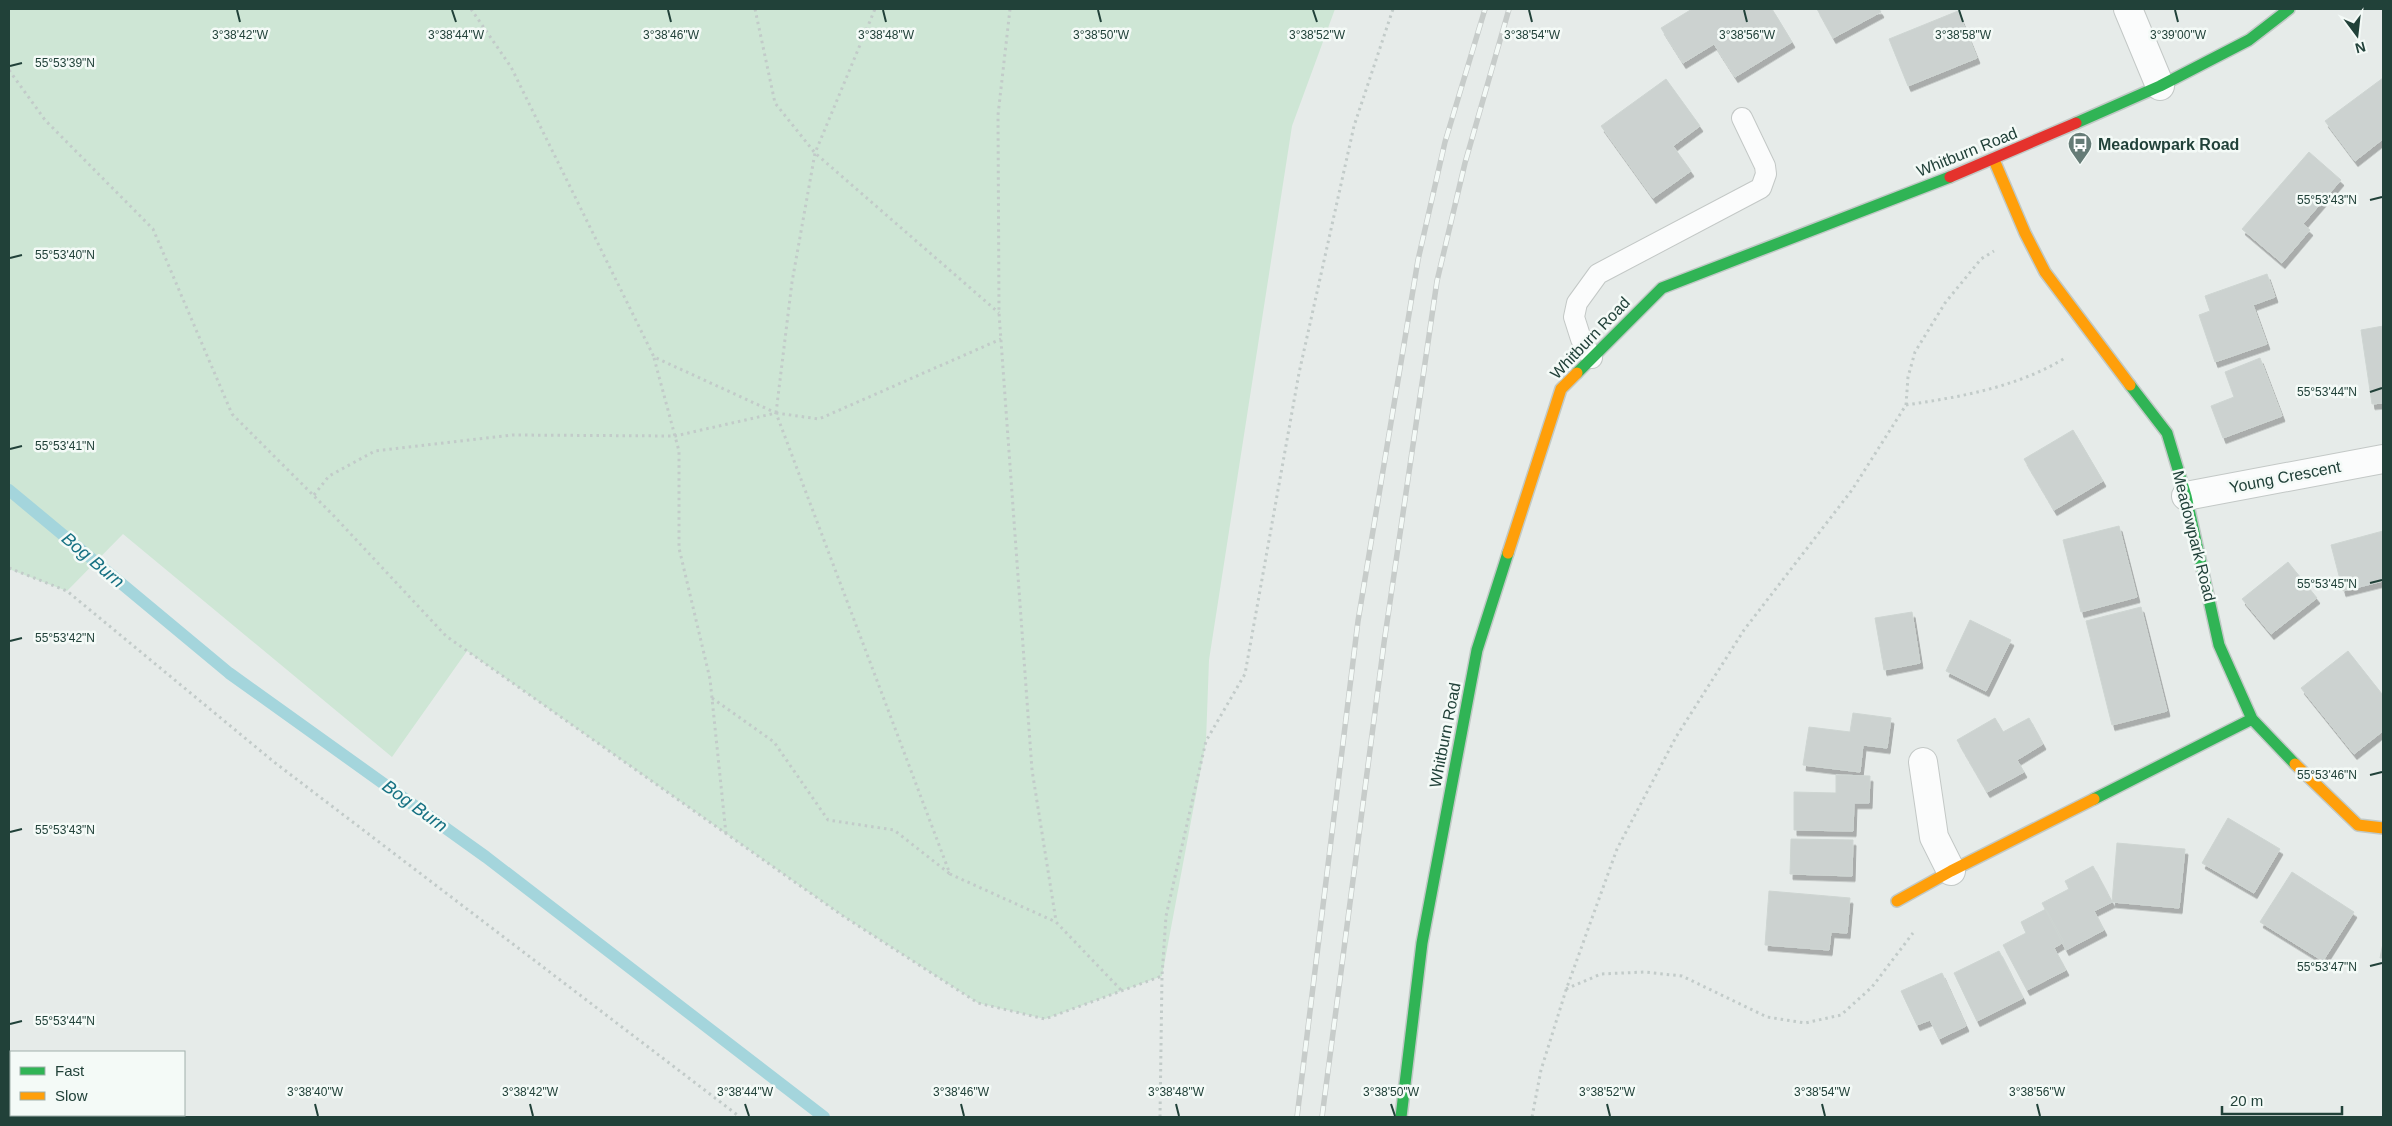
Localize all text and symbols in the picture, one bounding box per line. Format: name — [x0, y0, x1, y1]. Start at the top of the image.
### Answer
north arrow — [2332, 10, 2382, 60]
text: 3°38'42"W — [212, 28, 269, 42]
text: 3°38'44"W — [428, 28, 485, 42]
text: 3°38'46"W — [643, 28, 700, 42]
text: 3°38'48"W — [858, 28, 915, 42]
text: 3°38'50"W — [1073, 28, 1130, 42]
text: 3°38'52"W — [1289, 28, 1346, 42]
text: 3°38'54"W — [1504, 28, 1561, 42]
text: 3°38'56"W — [1719, 28, 1776, 42]
text: 3°38'58"W — [1935, 28, 1992, 42]
text: 3°39'00"W — [2150, 28, 2207, 42]
text: N — [2353, 39, 2367, 57]
text: 55°53'39"N — [35, 56, 95, 70]
street label: Whitburn Road — [1914, 124, 2020, 180]
bus stop icon: Meadowpark Road — [2067, 131, 2093, 165]
place label: Meadowpark Road — [2098, 136, 2239, 153]
text: 55°53'43"N — [2297, 193, 2357, 207]
text: 55°53'40"N — [35, 248, 95, 262]
street label: Whitburn Road — [1547, 294, 1633, 382]
text: 55°53'44"N — [2297, 385, 2357, 399]
text: 55°53'41"N — [35, 439, 95, 453]
street label: Young Crescent — [2228, 458, 2343, 496]
street label: Meadowpark Road — [2170, 469, 2218, 603]
water label: Bog Burn — [58, 528, 128, 592]
text: 55°53'45"N — [2297, 577, 2357, 591]
text: 55°53'42"N — [35, 631, 95, 645]
street label: Whitburn Road — [1426, 681, 1464, 789]
text: 55°53'46"N — [2297, 768, 2357, 782]
water label: Bog Burn — [379, 776, 451, 836]
text: 55°53'43"N — [35, 823, 95, 837]
text: 55°53'47"N — [2297, 960, 2357, 974]
text: 55°53'44"N — [35, 1014, 95, 1028]
legend — [10, 1051, 185, 1116]
text: Fast — [55, 1062, 85, 1079]
scale bar — [2222, 1084, 2342, 1116]
text: 3°38'40"W — [287, 1085, 344, 1099]
text: 3°38'42"W — [502, 1085, 559, 1099]
text: 3°38'44"W — [717, 1085, 774, 1099]
text: 3°38'46"W — [933, 1085, 990, 1099]
text: 3°38'48"W — [1148, 1085, 1205, 1099]
text: 3°38'50"W — [1363, 1085, 1420, 1099]
text: 3°38'52"W — [1579, 1085, 1636, 1099]
text: 3°38'54"W — [1794, 1085, 1851, 1099]
text: 3°38'56"W — [2009, 1085, 2066, 1099]
text: Slow — [55, 1087, 88, 1104]
text: 20 m — [2230, 1092, 2263, 1109]

